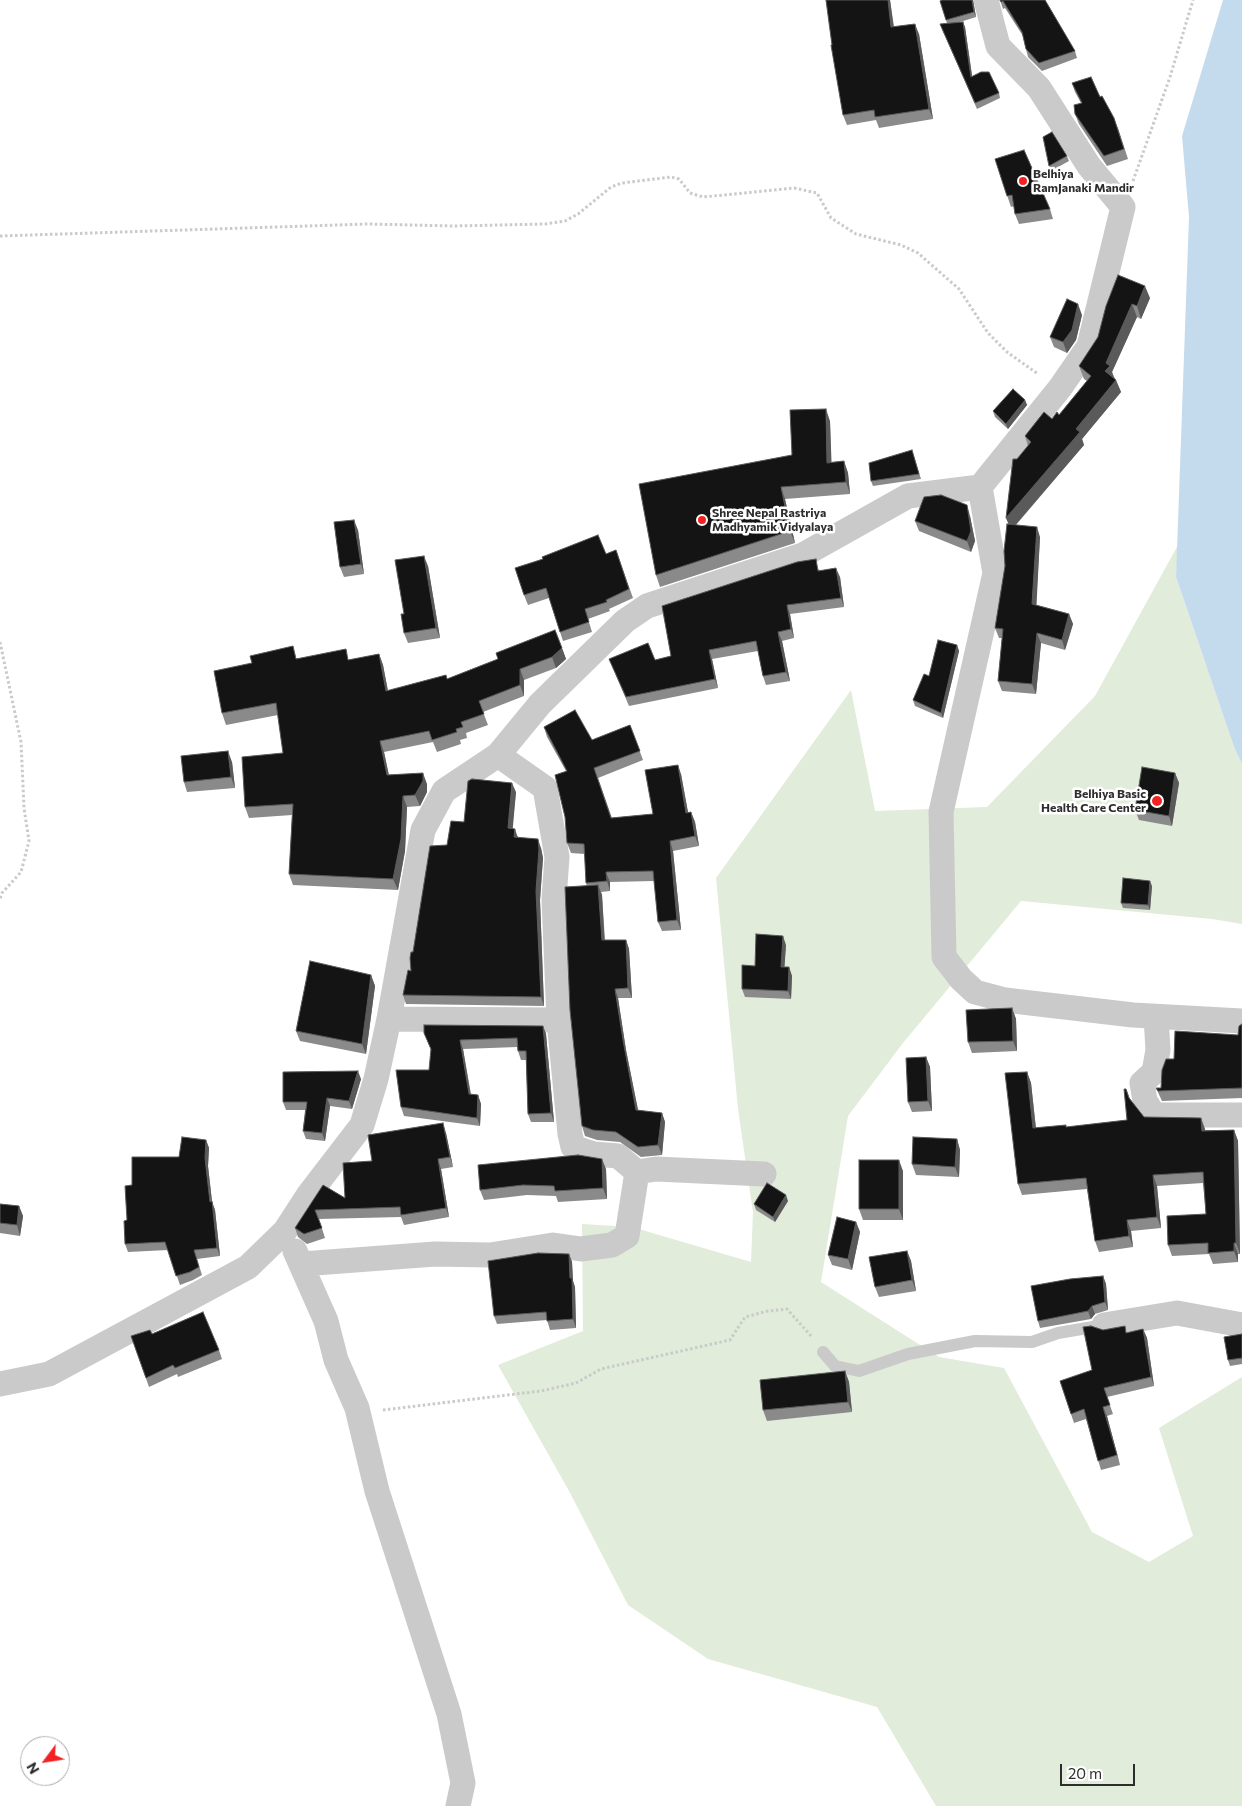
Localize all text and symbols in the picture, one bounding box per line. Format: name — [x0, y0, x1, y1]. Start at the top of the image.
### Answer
place label: Belhiya RamJanaki Mandir — [1033, 167, 1134, 195]
marker: Belhiya RamJanaki Mandir — [1017, 175, 1029, 187]
place label: Shree Nepal Rastriya Madhyamik Vidyalaya — [712, 506, 833, 534]
marker: Shree Nepal Rastriya Madhyamik Vidyalaya — [696, 514, 708, 526]
place label: Belhiya Basic Health Care Center — [1041, 787, 1146, 815]
marker: Belhiya Basic Health Care Center — [1150, 794, 1164, 808]
north arrow — [20, 1736, 70, 1786]
scale bar — [1062, 1754, 1137, 1786]
text: N — [23, 1760, 43, 1777]
text: 20 m — [1068, 1764, 1102, 1782]

